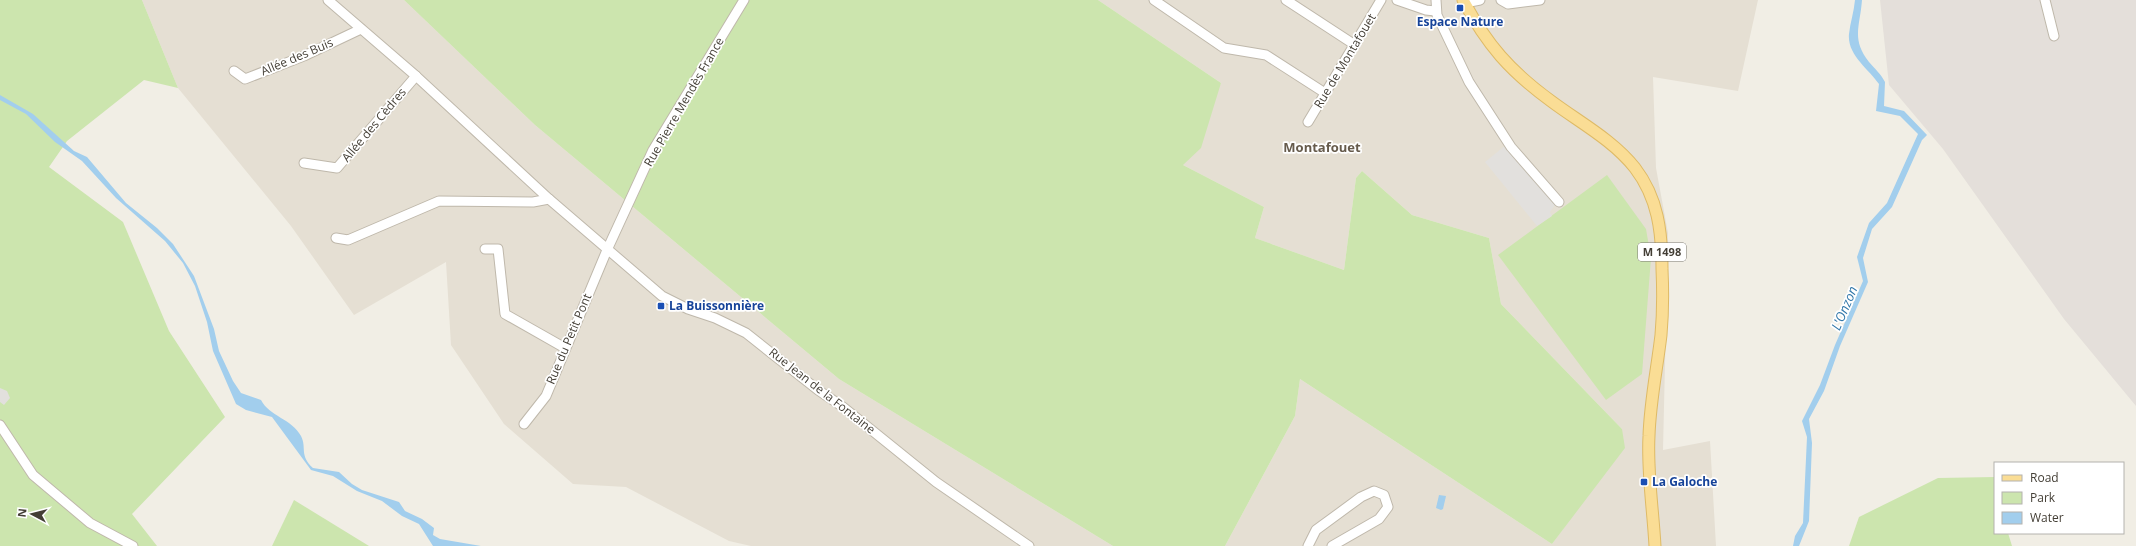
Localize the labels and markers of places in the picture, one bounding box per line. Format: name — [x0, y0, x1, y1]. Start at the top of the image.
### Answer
marker: Espace Nature — [1455, 3, 1465, 13]
place label: Espace Nature — [1417, 13, 1503, 30]
place label: La Buissonnière — [669, 297, 764, 314]
marker: La Buissonnière — [656, 301, 666, 311]
place label: La Galoche — [1652, 473, 1717, 490]
marker: La Galoche — [1639, 477, 1649, 487]

